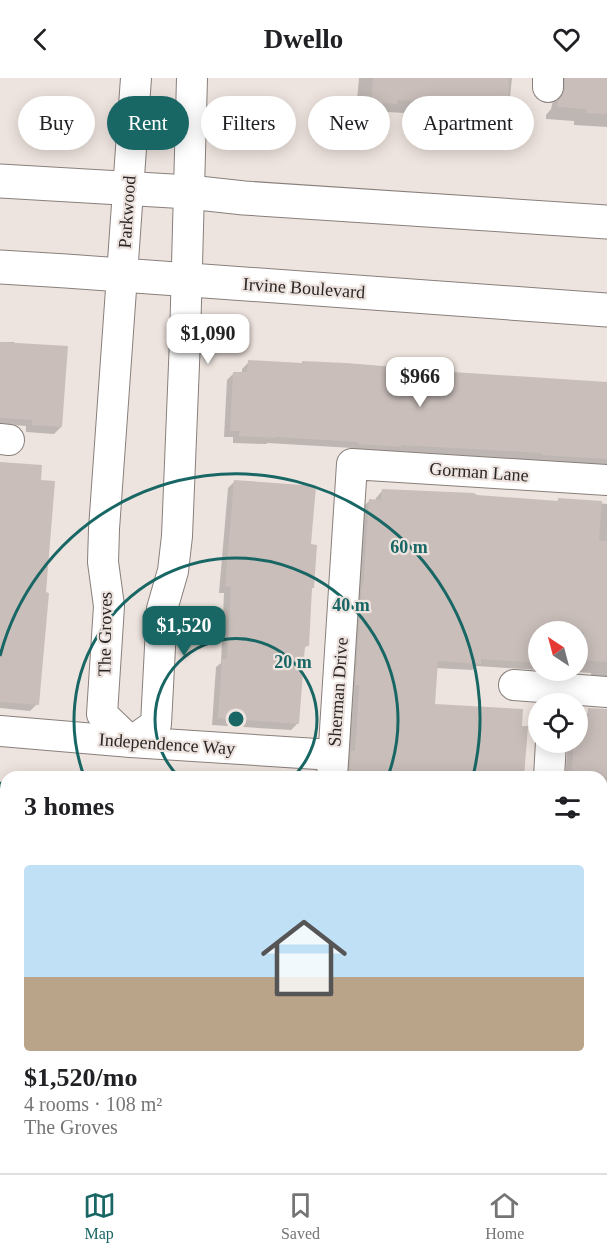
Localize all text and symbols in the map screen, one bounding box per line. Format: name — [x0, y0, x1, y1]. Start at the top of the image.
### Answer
icon: back — [24, 23, 57, 56]
icon: heart — [550, 23, 583, 56]
text: Dwello — [264, 24, 343, 54]
chip: Buy — [18, 96, 95, 150]
chip: Rent — [107, 96, 189, 150]
chip: Filters — [201, 96, 296, 150]
chip: New — [308, 96, 390, 150]
chip: Apartment — [402, 96, 534, 150]
street label: Parkwood — [114, 175, 140, 249]
street label: Irvine Boulevard — [242, 274, 366, 302]
pin: $1,090 — [159, 314, 257, 365]
text: $1,090 — [181, 322, 236, 344]
pin: $966 — [384, 357, 456, 408]
text: $966 — [400, 365, 440, 387]
street label: Gorman Lane — [429, 459, 529, 485]
text: 60 m — [390, 537, 428, 557]
street label: The Groves — [94, 592, 116, 676]
text: 40 m — [332, 595, 370, 615]
pin: $1,520 — [135, 606, 233, 657]
text: $1,520 — [157, 614, 212, 636]
north arrow — [528, 621, 588, 681]
map controls — [528, 621, 588, 753]
street label: Sherman Drive — [324, 637, 352, 747]
text: 20 m — [274, 652, 312, 672]
button: locate — [528, 693, 588, 753]
centre of rings — [226, 709, 246, 729]
street label: Independence Way — [98, 729, 236, 759]
icon: filters — [551, 791, 584, 824]
text: 3 homes — [24, 792, 114, 821]
icon: home — [250, 904, 358, 1012]
text: $1,520/mo — [24, 1063, 137, 1092]
text: 4 rooms · 108 m² — [24, 1093, 162, 1115]
text: The Groves — [24, 1116, 118, 1138]
tab: Map — [83, 1189, 116, 1243]
tab: Saved — [281, 1189, 320, 1243]
tab: Home — [485, 1189, 524, 1243]

